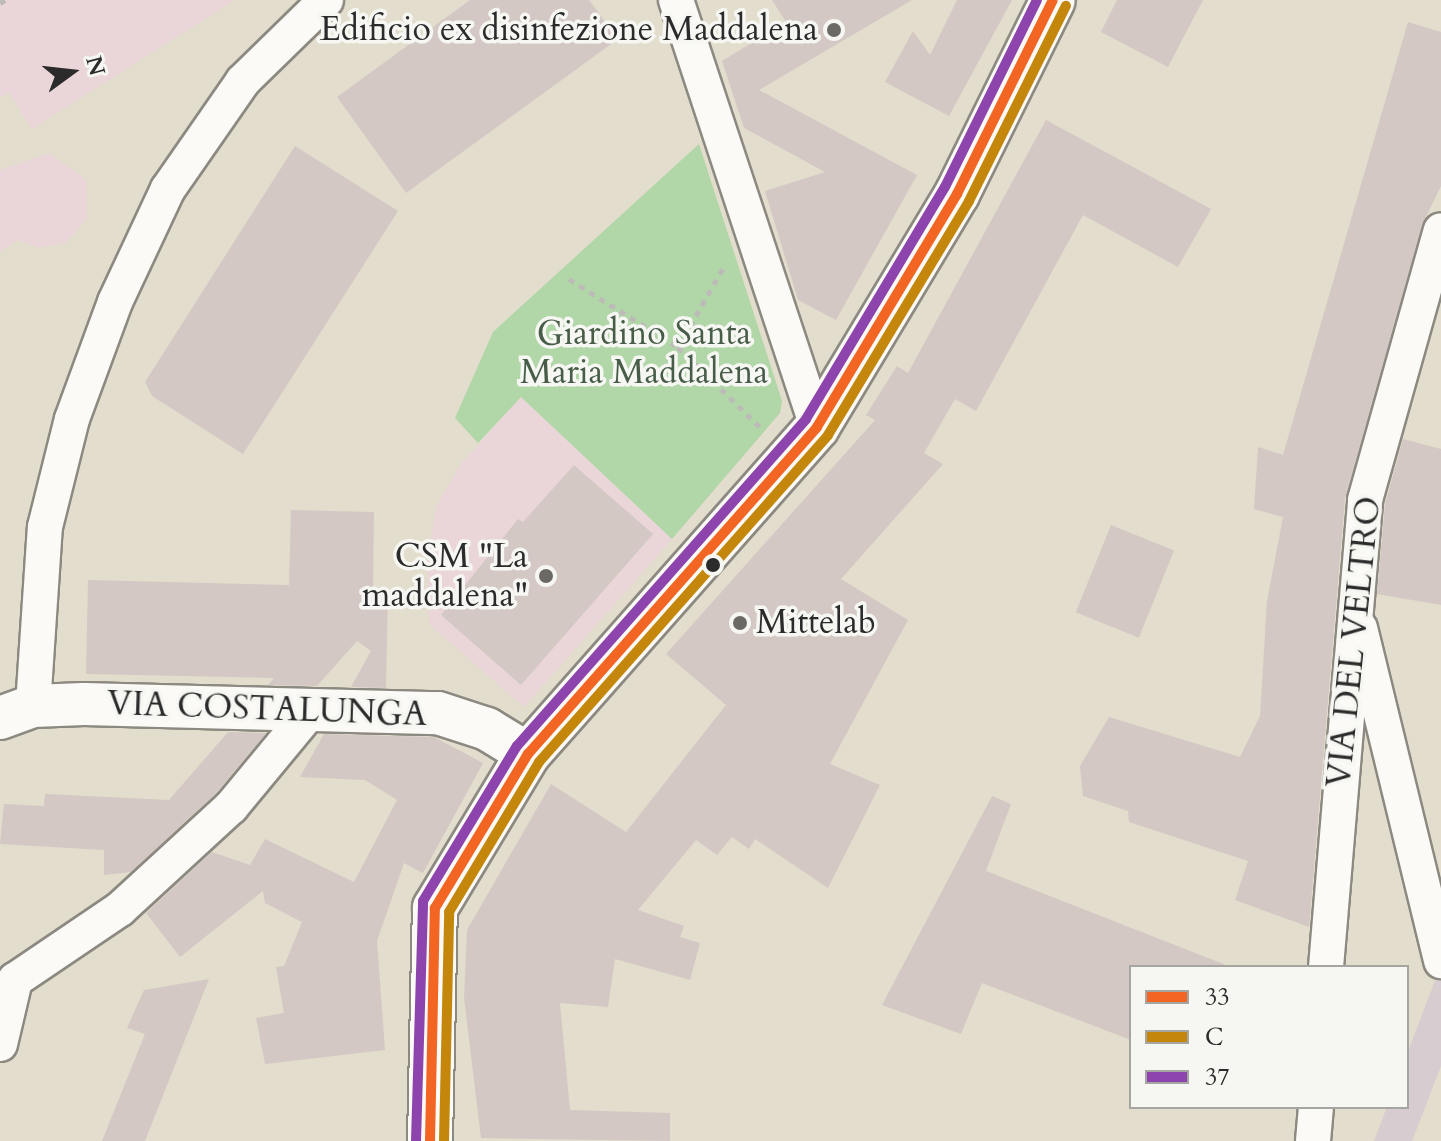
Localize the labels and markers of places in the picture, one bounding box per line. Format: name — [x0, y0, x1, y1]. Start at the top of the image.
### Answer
place label: Edificio ex disinfezione Maddalena — [320, 10, 818, 50]
marker: Edificio ex disinfezione Maddalena — [825, 21, 843, 39]
place label: CSM "La maddalena" — [362, 536, 528, 616]
unlabelled marker — [705, 557, 721, 573]
marker: CSM "La maddalena" — [535, 565, 557, 587]
place label: Mittelab — [756, 603, 876, 643]
marker: Mittelab — [731, 614, 749, 632]

